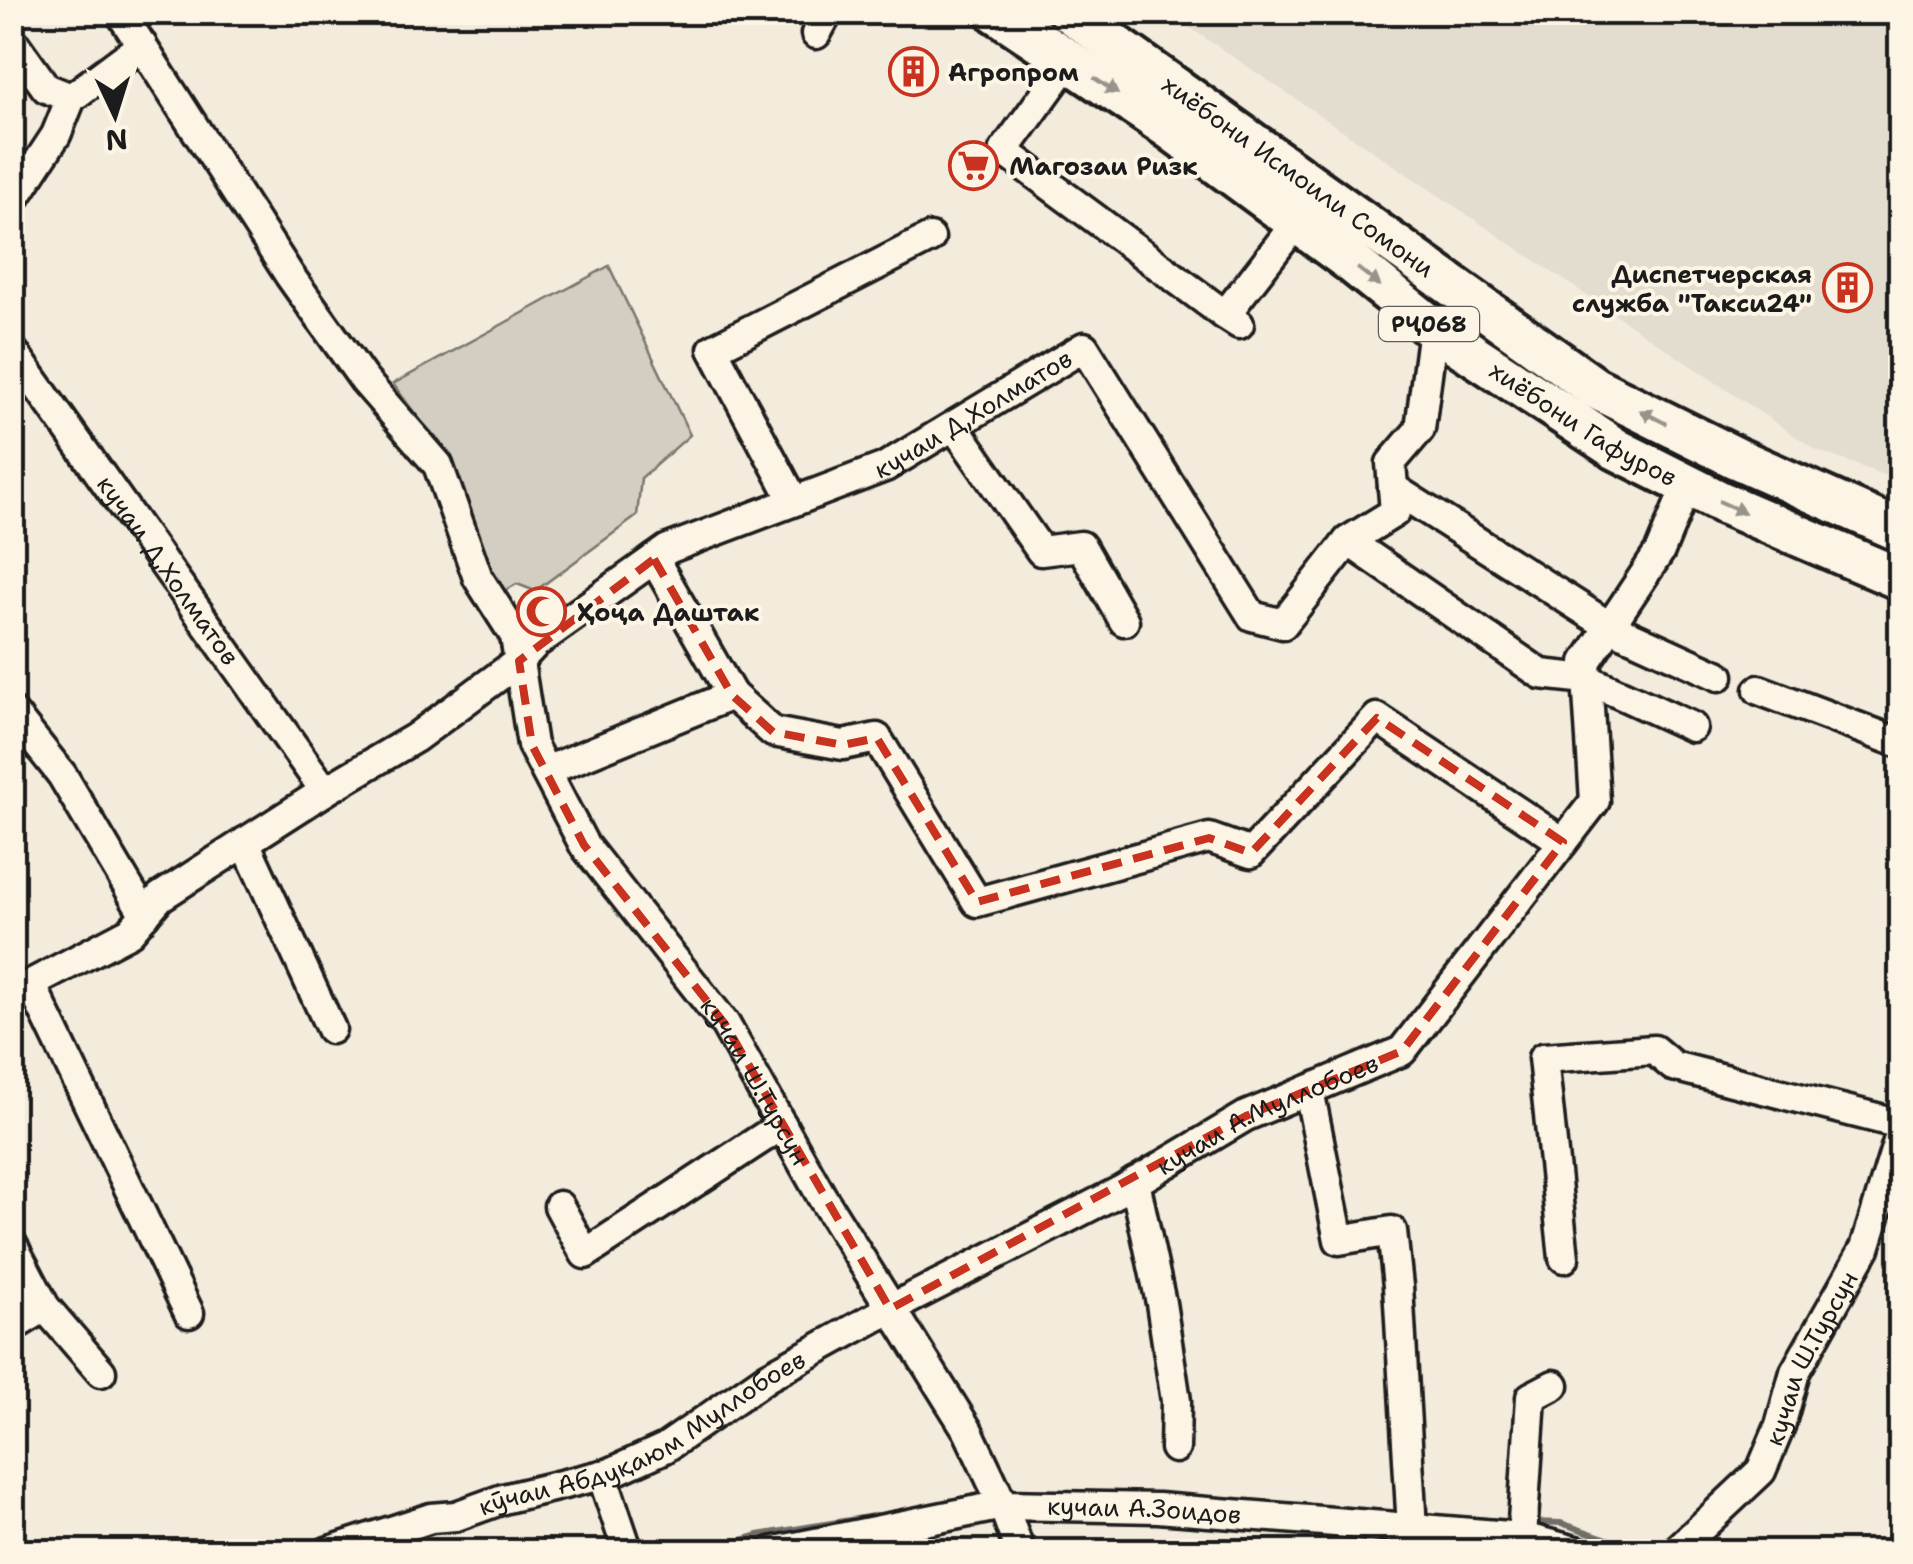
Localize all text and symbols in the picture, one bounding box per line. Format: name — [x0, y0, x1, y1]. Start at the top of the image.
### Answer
building icon: Агропром — [887, 46, 939, 98]
place label: Агропром — [948, 55, 1079, 89]
north arrow — [65, 65, 165, 165]
street label: хиёбони Исмоили Сомони — [1155, 67, 1441, 285]
one-way arrow — [1093, 76, 1120, 95]
text: N — [104, 120, 129, 160]
supermarket icon: Магозаи Ризк — [948, 140, 1000, 192]
place label: Магозаи Ризк — [1009, 149, 1198, 183]
place label: Диспетчерская служба "Такси24" — [1572, 257, 1812, 320]
building icon: Диспетчерская служба "Такси24" — [1821, 262, 1873, 314]
one-way arrow — [1357, 266, 1382, 287]
road number: РҶ068 — [1379, 307, 1479, 341]
street label: кучаи Д,Холматов — [870, 341, 1078, 486]
street label: хиёбони Гафуров — [1483, 353, 1683, 494]
one-way arrow — [1638, 409, 1667, 426]
street label: кучаи Д,Холматов — [89, 468, 247, 672]
one-way arrow — [1717, 499, 1747, 515]
mosque icon: Ҳоҷа Даштак — [516, 586, 568, 638]
place label: Ҳоҷа Даштак — [577, 595, 760, 629]
street label: кучаи Ш.Турсун — [693, 989, 818, 1171]
street label: кучаи А.Муллобоев — [1150, 1046, 1383, 1183]
street label: кучаи Ш.Турсун — [1757, 1265, 1866, 1451]
street label: кӯчаи Абдуқаюм Муллобоев — [474, 1342, 811, 1524]
street label: кучаи А.Зоидов — [1047, 1489, 1243, 1532]

